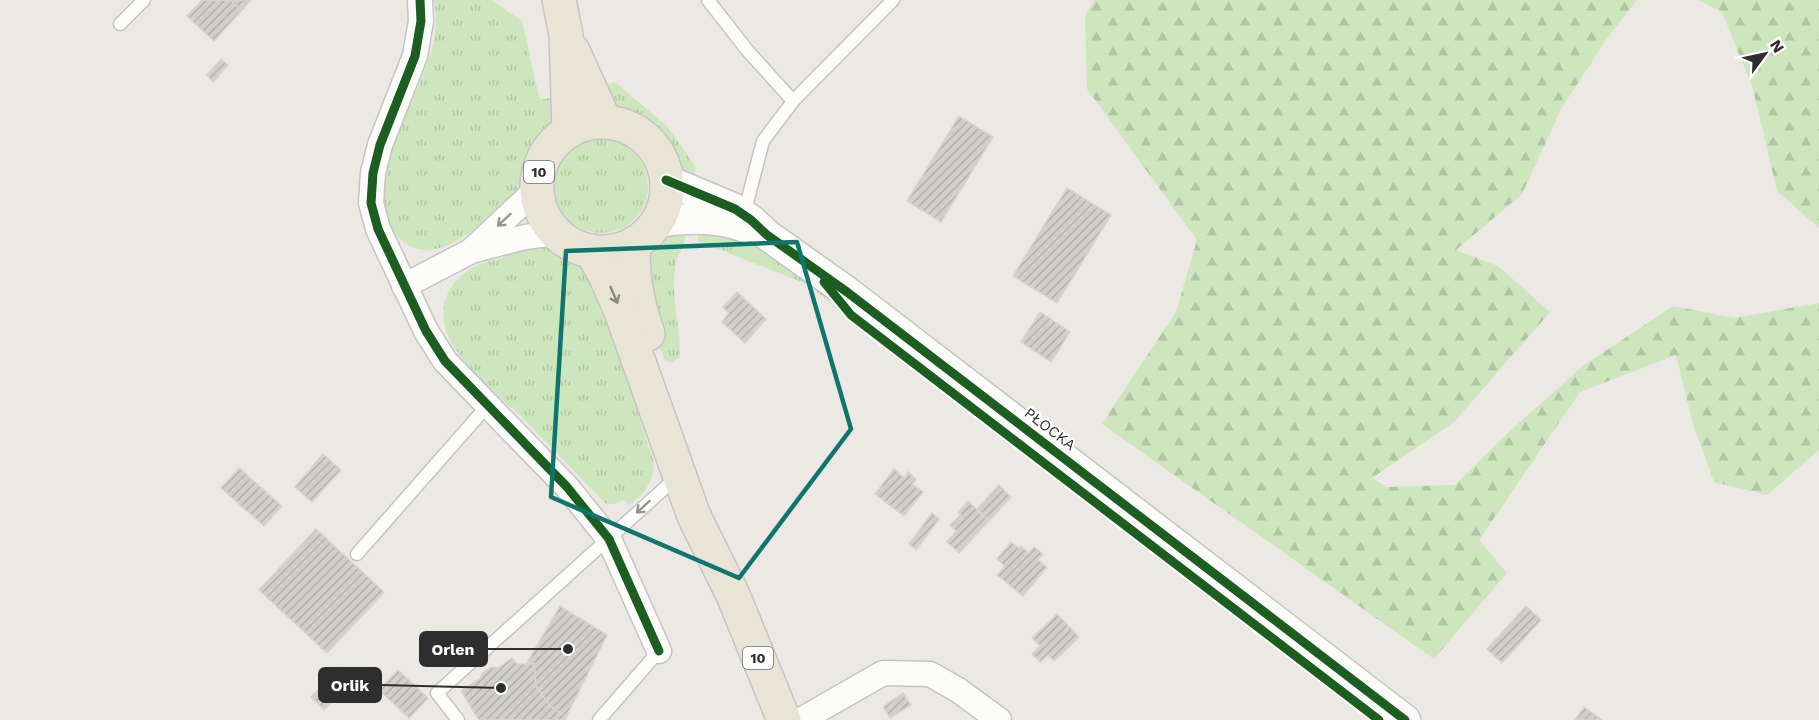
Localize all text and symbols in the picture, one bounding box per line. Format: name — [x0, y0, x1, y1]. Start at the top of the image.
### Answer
north arrow — [1735, 24, 1795, 84]
text: N — [1766, 36, 1788, 56]
road number: 10 — [524, 161, 554, 183]
one-way arrow — [497, 213, 512, 227]
one-way arrow — [608, 285, 620, 303]
street label: PŁOCKA — [1021, 404, 1079, 454]
one-way arrow — [635, 499, 650, 514]
callout: Orlen — [420, 632, 487, 666]
text: Orlen — [431, 640, 475, 659]
road number: 10 — [743, 647, 773, 669]
callout: Orlik — [319, 668, 381, 702]
text: Orlik — [331, 676, 369, 695]

